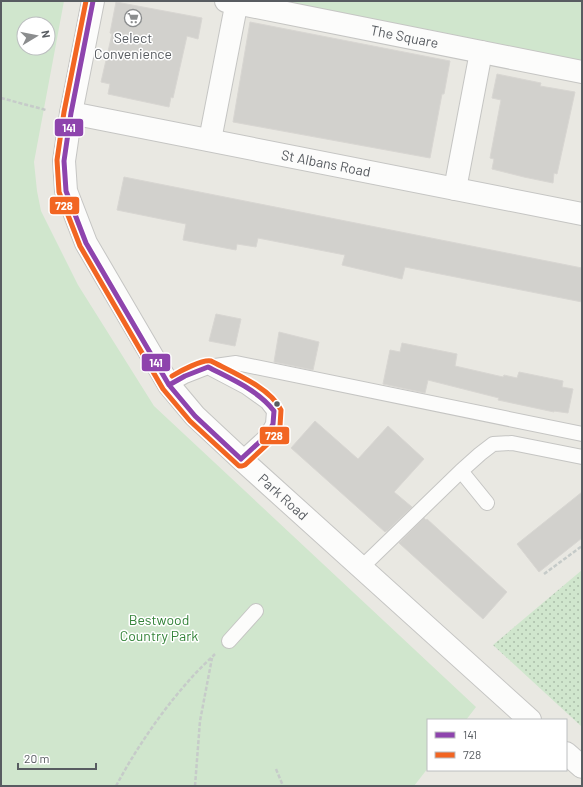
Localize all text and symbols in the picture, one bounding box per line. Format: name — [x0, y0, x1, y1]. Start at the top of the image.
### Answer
supermarket icon: Select Convenience — [123, 8, 143, 28]
north arrow — [16, 16, 56, 56]
street label: The Square — [369, 21, 440, 51]
text: N — [39, 29, 53, 39]
place label: Select Convenience — [94, 29, 172, 62]
line badge: 141 — [54, 118, 84, 137]
text: 141 — [62, 121, 76, 134]
street label: St Albans Road — [280, 146, 372, 180]
line badge: 728 — [49, 196, 80, 215]
text: 728 — [55, 199, 73, 212]
line badge: 141 — [141, 353, 171, 372]
text: 141 — [149, 356, 163, 369]
unlabelled marker — [272, 399, 282, 409]
line badge: 728 — [259, 426, 290, 445]
text: 728 — [265, 429, 283, 442]
street label: Park Road — [255, 470, 312, 523]
park label: Bestwood Country Park — [120, 611, 198, 644]
legend — [427, 719, 567, 771]
text: 141 — [463, 727, 477, 741]
scale bar — [18, 745, 96, 771]
text: 728 — [463, 747, 481, 761]
text: 20 m — [24, 751, 50, 765]

